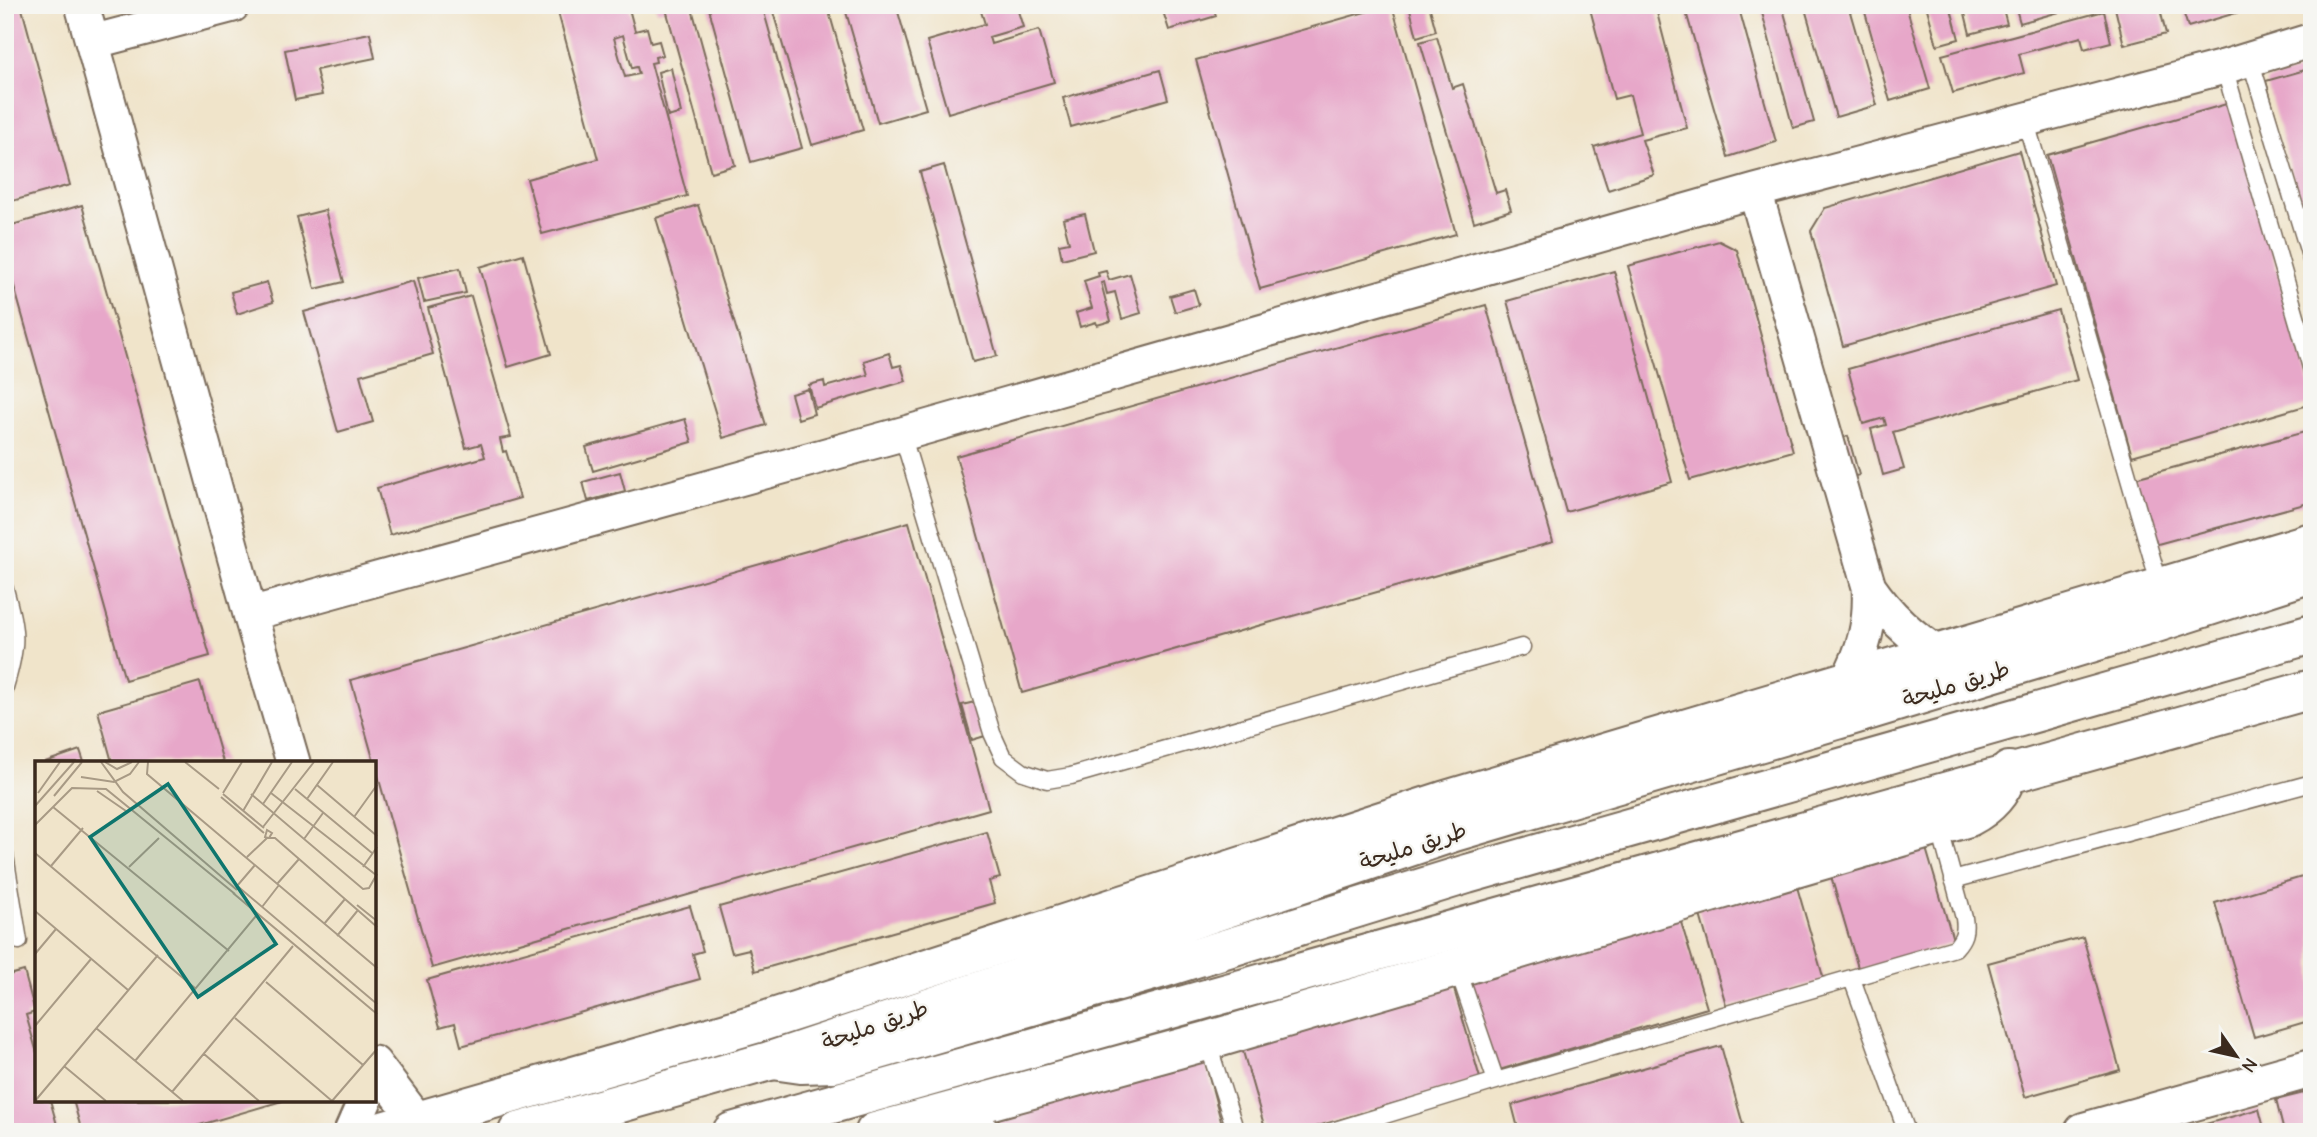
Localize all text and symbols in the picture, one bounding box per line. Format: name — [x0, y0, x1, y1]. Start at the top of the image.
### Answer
street label: طريق مليحة — [1899, 655, 2013, 713]
inset map — [35, 761, 376, 1102]
street label: طريق مليحة — [1356, 816, 1470, 876]
street label: طريق مليحة — [818, 994, 932, 1056]
north arrow — [2202, 1021, 2272, 1092]
text: N — [2237, 1054, 2262, 1076]

